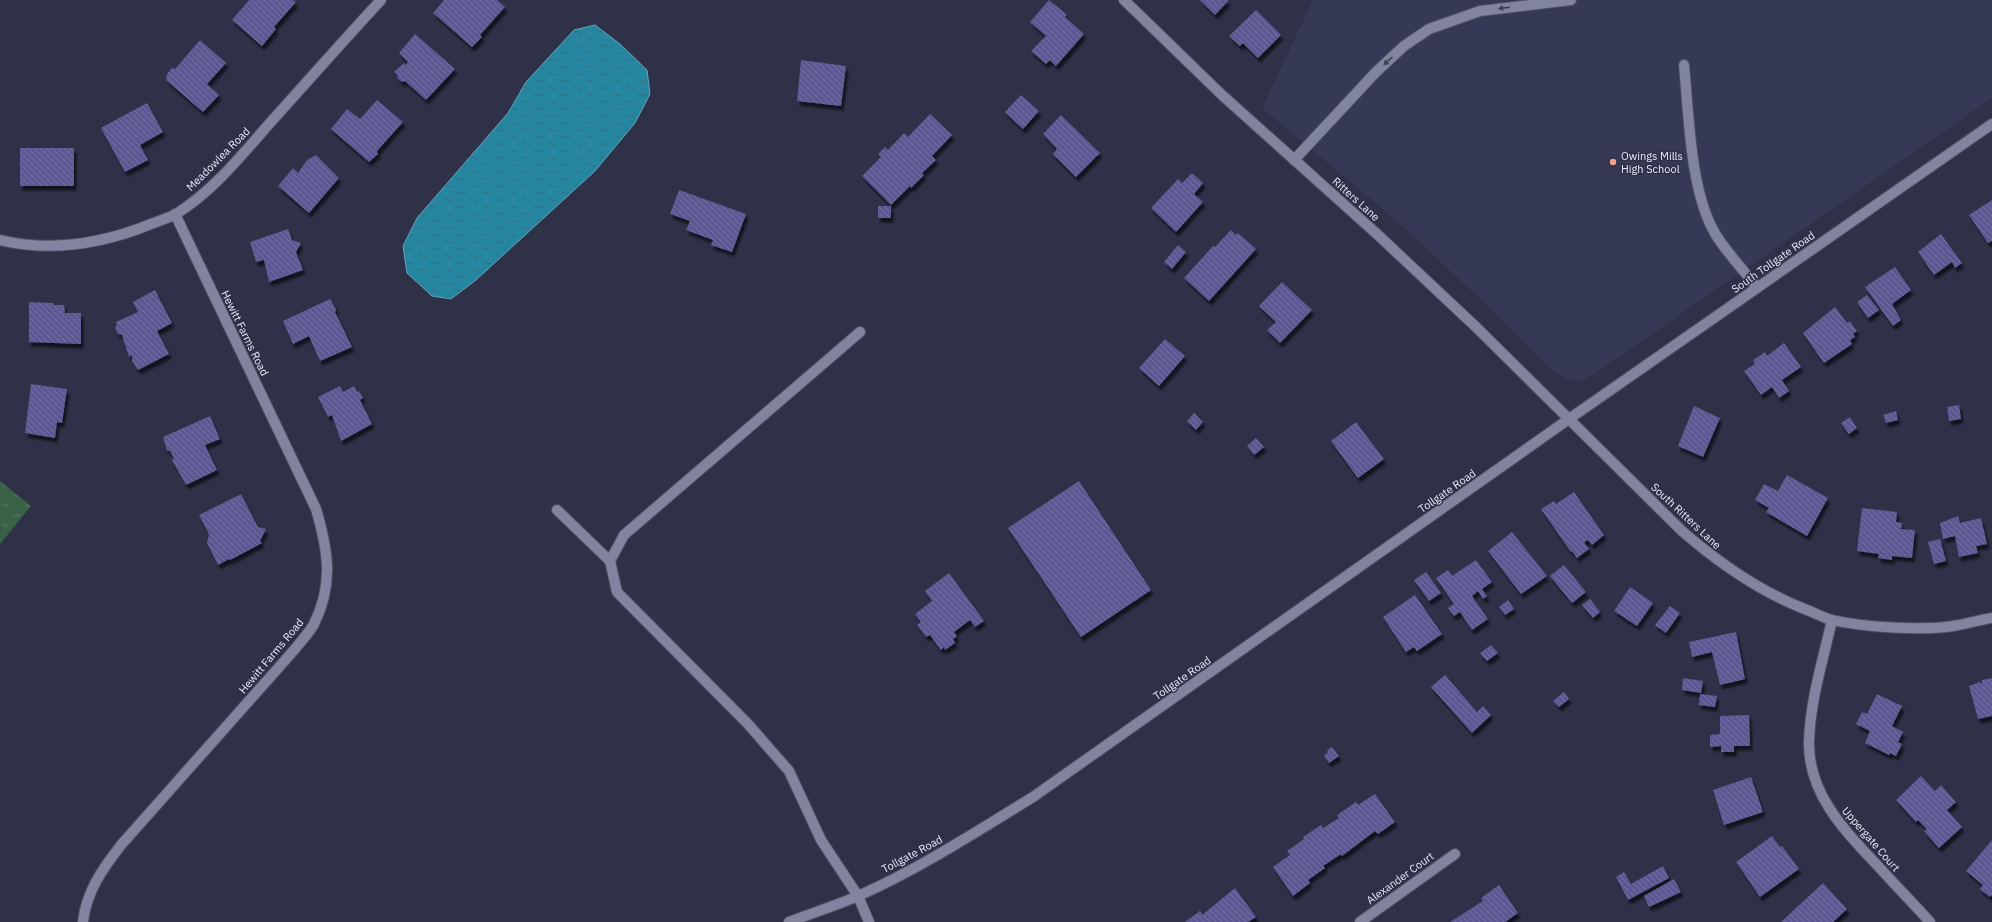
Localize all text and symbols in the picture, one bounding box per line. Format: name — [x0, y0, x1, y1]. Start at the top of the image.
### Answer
one-way arrow — [1498, 5, 1510, 11]
one-way arrow — [1384, 56, 1393, 65]
street label: Meadowlea Road — [183, 124, 253, 194]
place label: Owings Mills High School — [1621, 149, 1683, 176]
marker: Owings Mills High School — [1608, 157, 1618, 167]
street label: Ritters Lane — [1329, 174, 1383, 224]
street label: South Tollgate Road — [1729, 228, 1817, 296]
street label: Hewitt Farms Road — [218, 288, 272, 378]
street label: Tollgate Road — [1416, 466, 1478, 516]
street label: South Ritters Lane — [1648, 480, 1724, 552]
street label: Hewitt Farms Road — [236, 616, 306, 696]
street label: Tollgate Road — [1151, 653, 1213, 703]
street label: Uppergate Court — [1839, 804, 1903, 874]
street label: Tollgate Road — [879, 832, 945, 876]
street label: Alexander Court — [1364, 849, 1437, 907]

